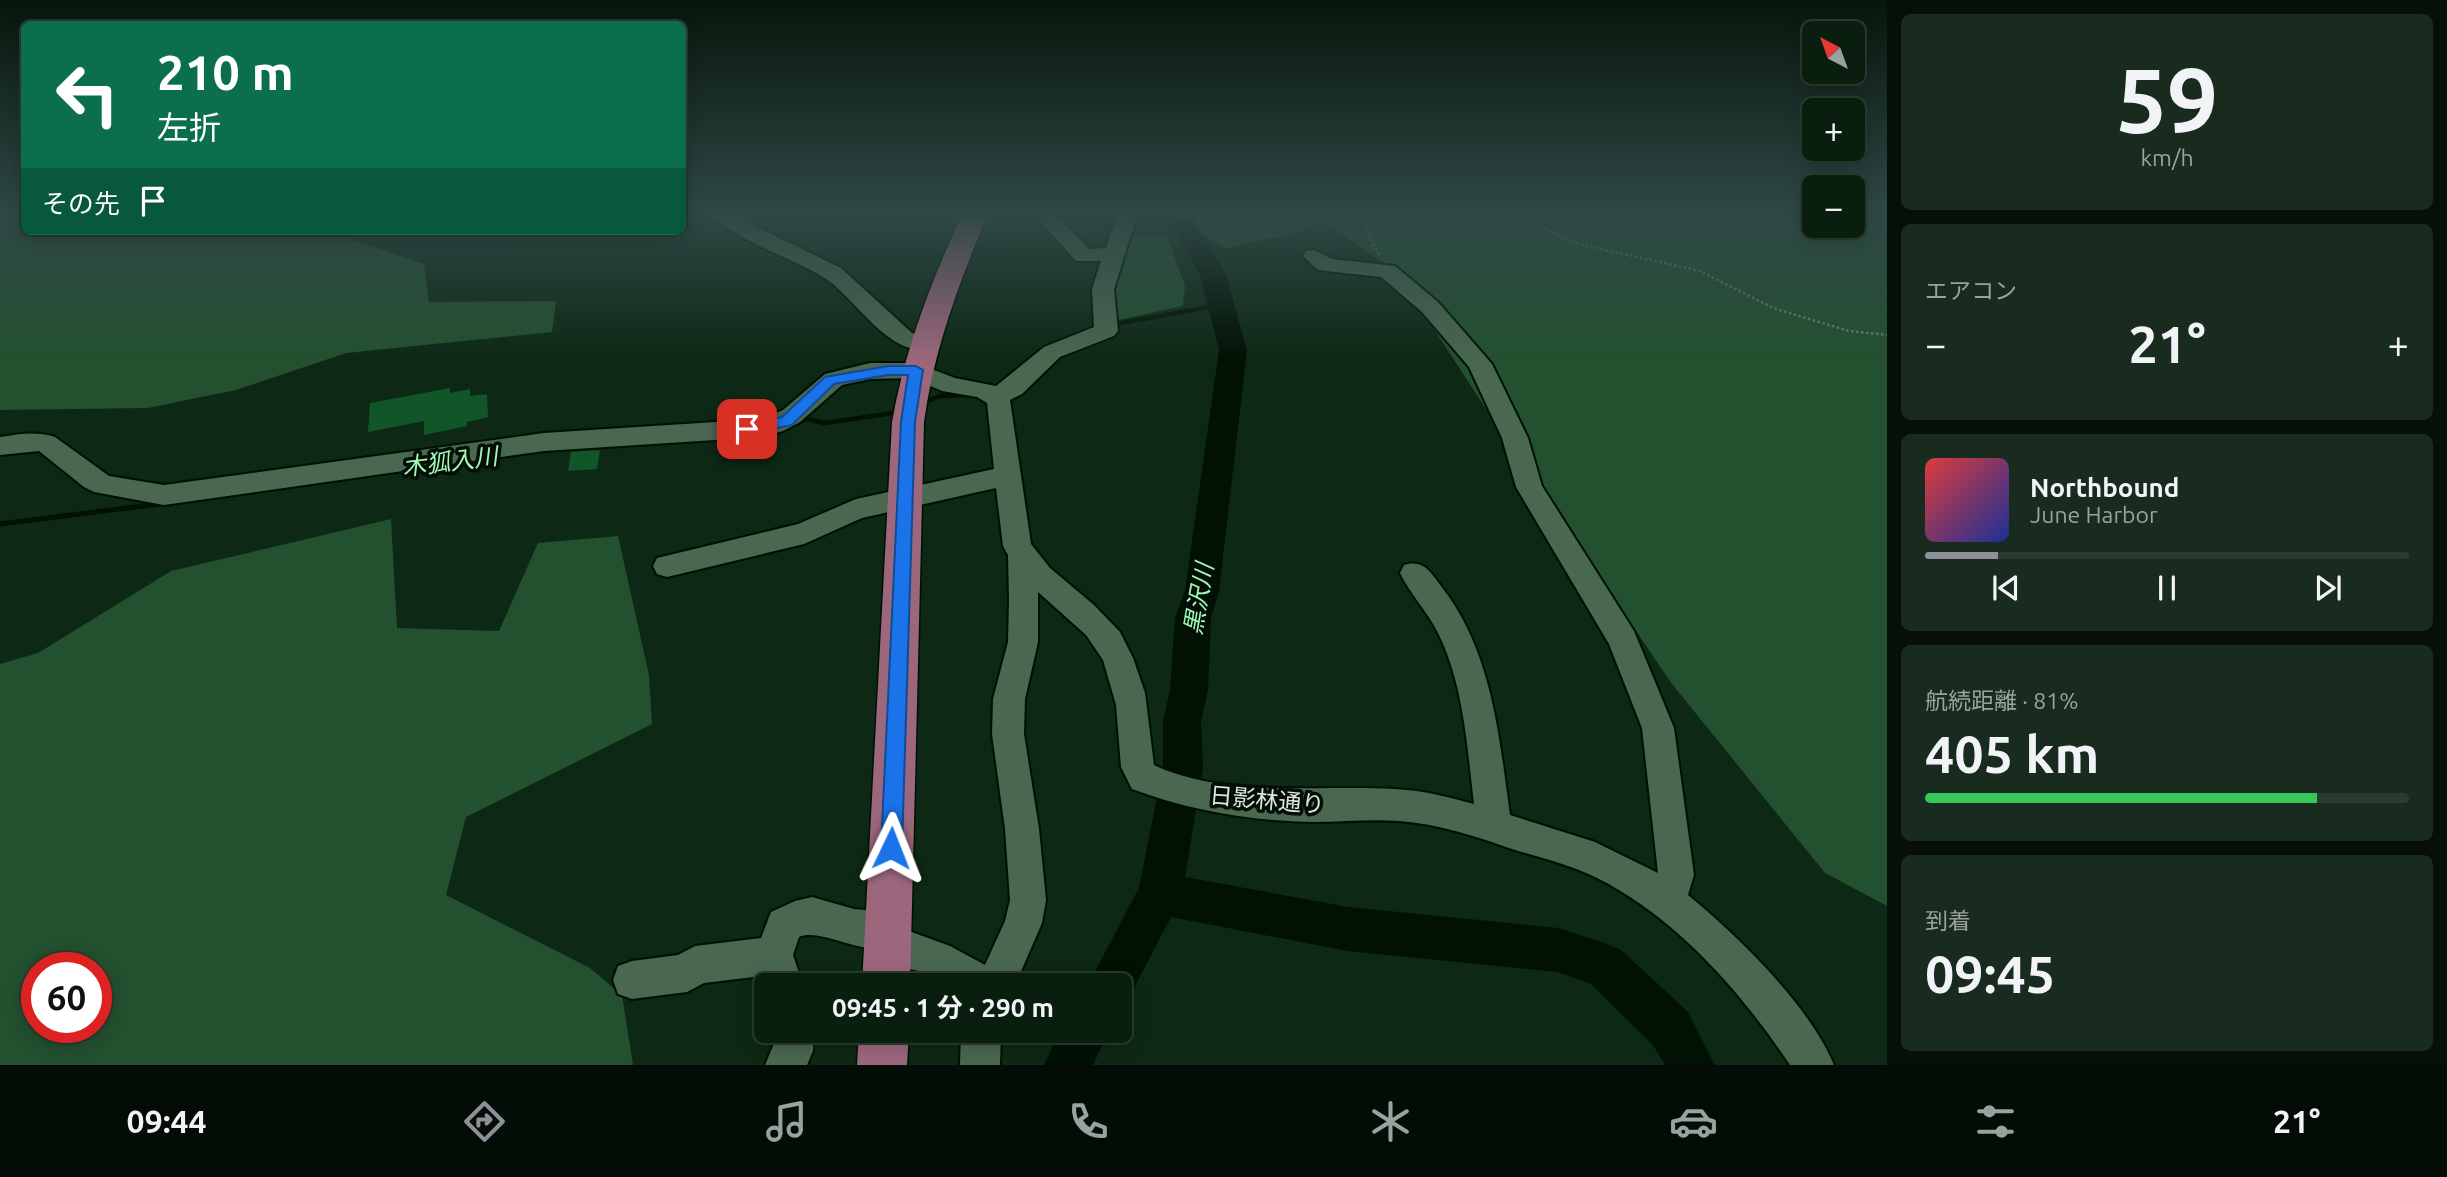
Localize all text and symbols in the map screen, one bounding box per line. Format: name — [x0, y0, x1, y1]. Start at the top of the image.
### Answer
north arrow — [1802, 21, 1866, 84]
map controls — [1802, 21, 1865, 238]
text: 210 m — [157, 44, 294, 99]
text: 59 — [2116, 48, 2218, 150]
icon: left — [42, 49, 133, 140]
button: + — [1802, 98, 1865, 161]
text: 左折 — [157, 109, 221, 145]
text: km/h — [2140, 145, 2194, 170]
button: − — [1802, 175, 1865, 238]
icon: arrive — [134, 182, 172, 220]
text: その先 — [42, 189, 120, 218]
text: エアコン — [1925, 278, 2017, 303]
text: 21° — [2128, 315, 2206, 373]
text: − — [1925, 323, 1946, 365]
text: + — [2388, 323, 2409, 365]
pin — [717, 399, 777, 459]
icon: arrive — [728, 410, 766, 448]
water label: 木狐入川 — [401, 442, 502, 481]
text: Northbound — [2030, 473, 2179, 502]
text: June Harbor — [2030, 502, 2158, 527]
water label: 黒沢川 — [1179, 558, 1219, 637]
icon: previous — [1987, 569, 2025, 607]
icon: pause — [2148, 569, 2186, 607]
icon: next — [2309, 569, 2347, 607]
text: 航続距離 · 81% — [1925, 688, 2078, 713]
text: 405 km — [1925, 725, 2099, 783]
street label: 日影林通り — [1209, 782, 1325, 817]
position arrow — [854, 811, 928, 885]
text: 到着 — [1925, 908, 1971, 933]
text: 09:45 — [1925, 945, 2055, 1003]
speed limit sign: 60 — [21, 952, 112, 1043]
text: 09:45 · 1 分 · 290 m — [832, 993, 1054, 1022]
icon: directions — [460, 1097, 509, 1146]
icon: music — [762, 1097, 811, 1146]
icon: phone — [1064, 1097, 1113, 1146]
icon: climate — [1366, 1097, 1415, 1146]
icon: car — [1669, 1097, 1718, 1146]
icon: filters — [1971, 1097, 2020, 1146]
text: 09:44 — [127, 1103, 207, 1139]
text: 21° — [2273, 1103, 2320, 1139]

